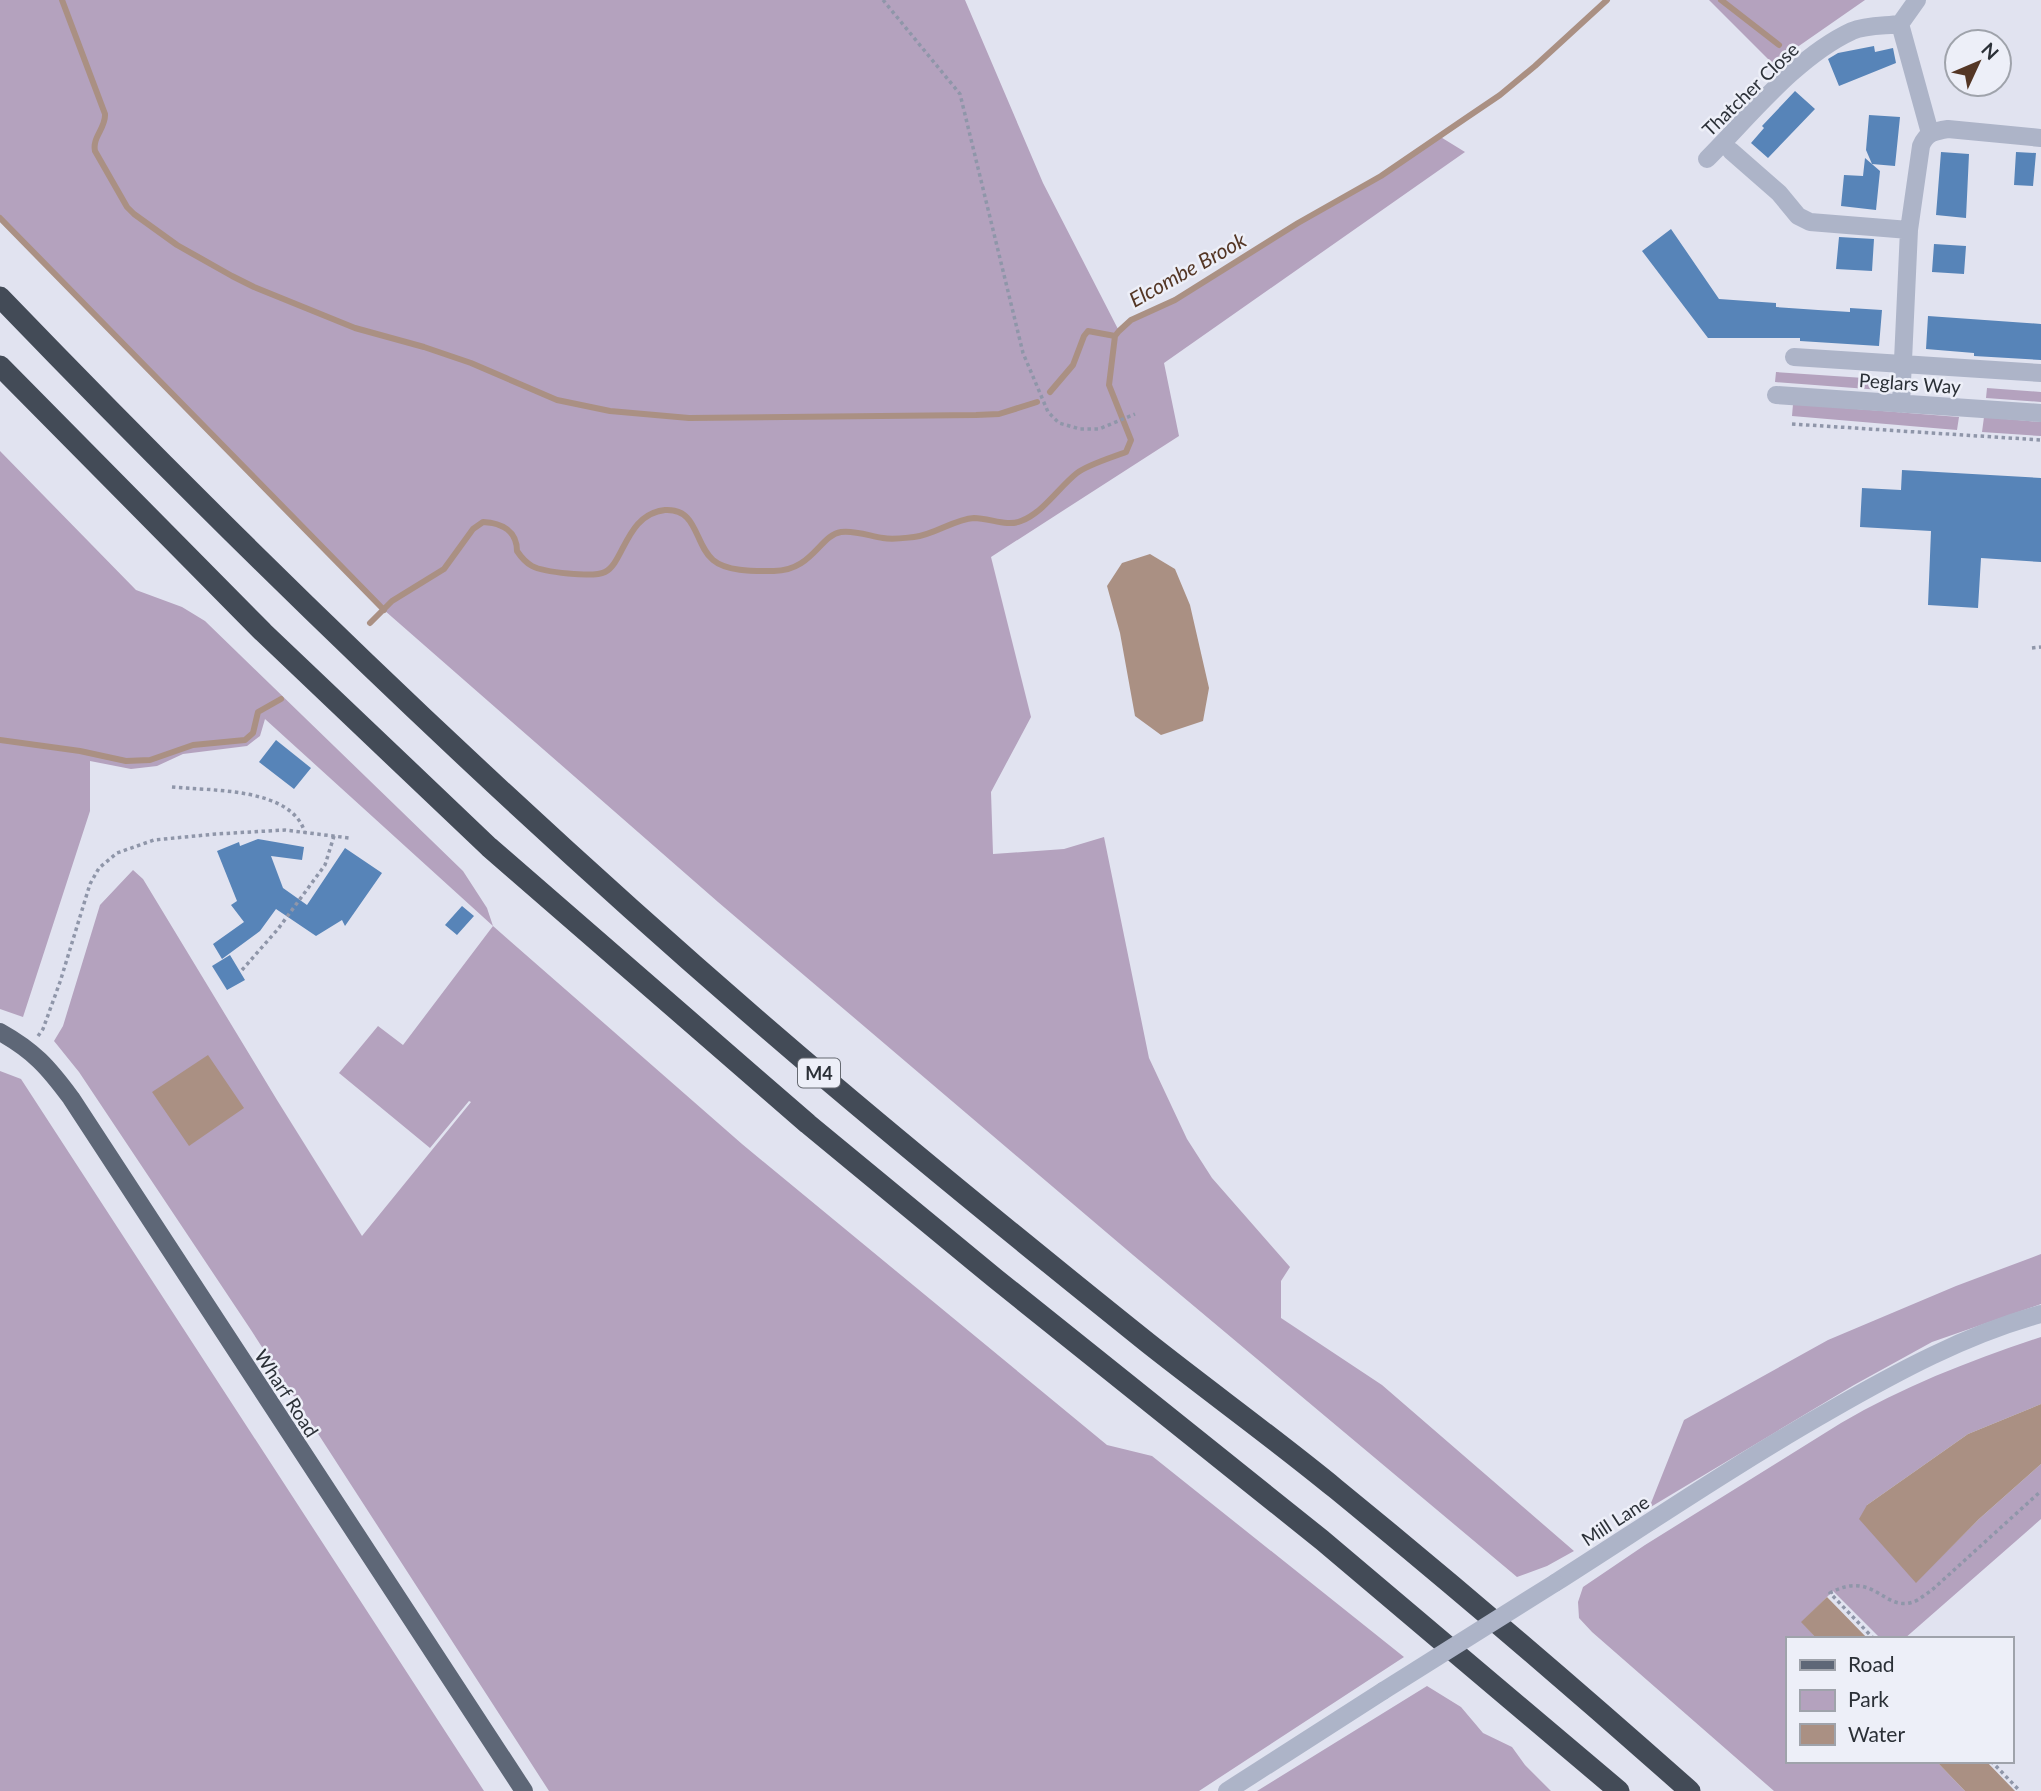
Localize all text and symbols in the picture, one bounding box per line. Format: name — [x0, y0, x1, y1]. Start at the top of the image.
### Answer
north arrow — [1943, 28, 2013, 98]
street label: Thatcher Close — [1697, 37, 1803, 141]
text: N — [1977, 38, 2004, 64]
water label: Elcombe Brook — [1124, 226, 1251, 311]
street label: Peglars Way — [1858, 368, 1962, 398]
road number: M4 — [798, 1058, 840, 1088]
street label: Wharf Road — [250, 1345, 324, 1441]
street label: Mill Lane — [1577, 1490, 1653, 1550]
legend — [1786, 1637, 2013, 1763]
text: Road — [1848, 1651, 1895, 1676]
text: Park — [1848, 1686, 1889, 1711]
text: Water — [1848, 1721, 1905, 1746]

